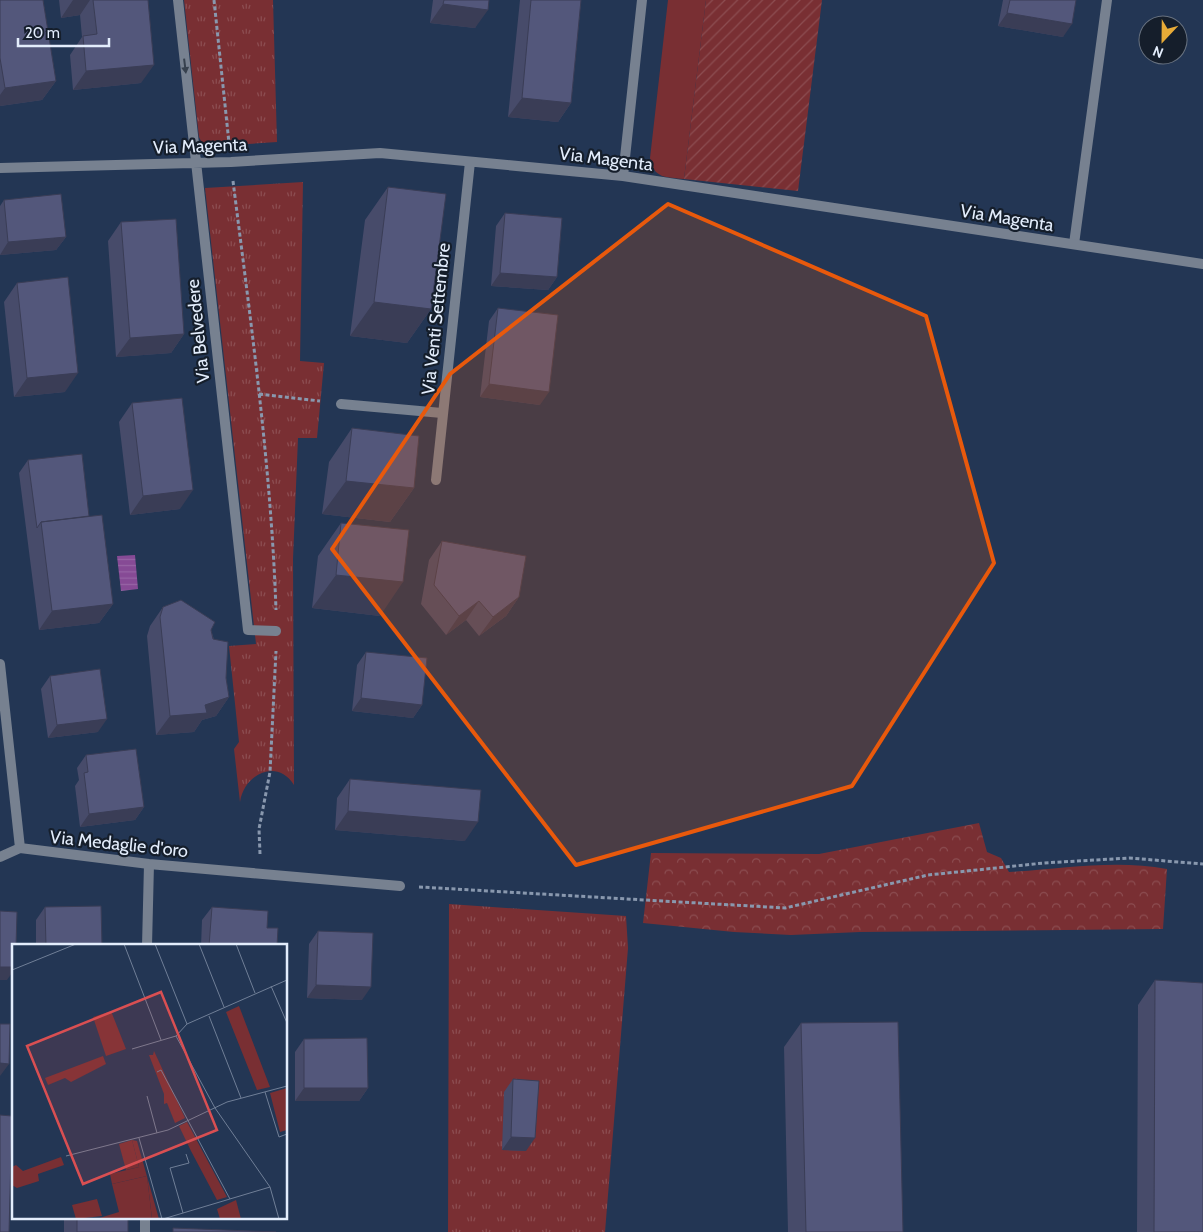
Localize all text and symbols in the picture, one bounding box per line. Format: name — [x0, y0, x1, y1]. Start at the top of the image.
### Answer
scale bar — [18, 15, 109, 47]
north arrow — [1138, 15, 1188, 65]
text: 20 m — [25, 24, 60, 42]
text: N — [1150, 42, 1166, 62]
one-way arrow — [181, 58, 189, 74]
street label: Via Magenta — [153, 133, 248, 159]
street label: Via Magenta — [558, 142, 654, 176]
street label: Via Magenta — [959, 200, 1056, 236]
street label: Via Venti Settembre — [417, 242, 455, 396]
street label: Via Belvedere — [182, 278, 214, 384]
street label: Via Medaglie d'oro — [49, 826, 189, 862]
inset map — [12, 944, 288, 1220]

